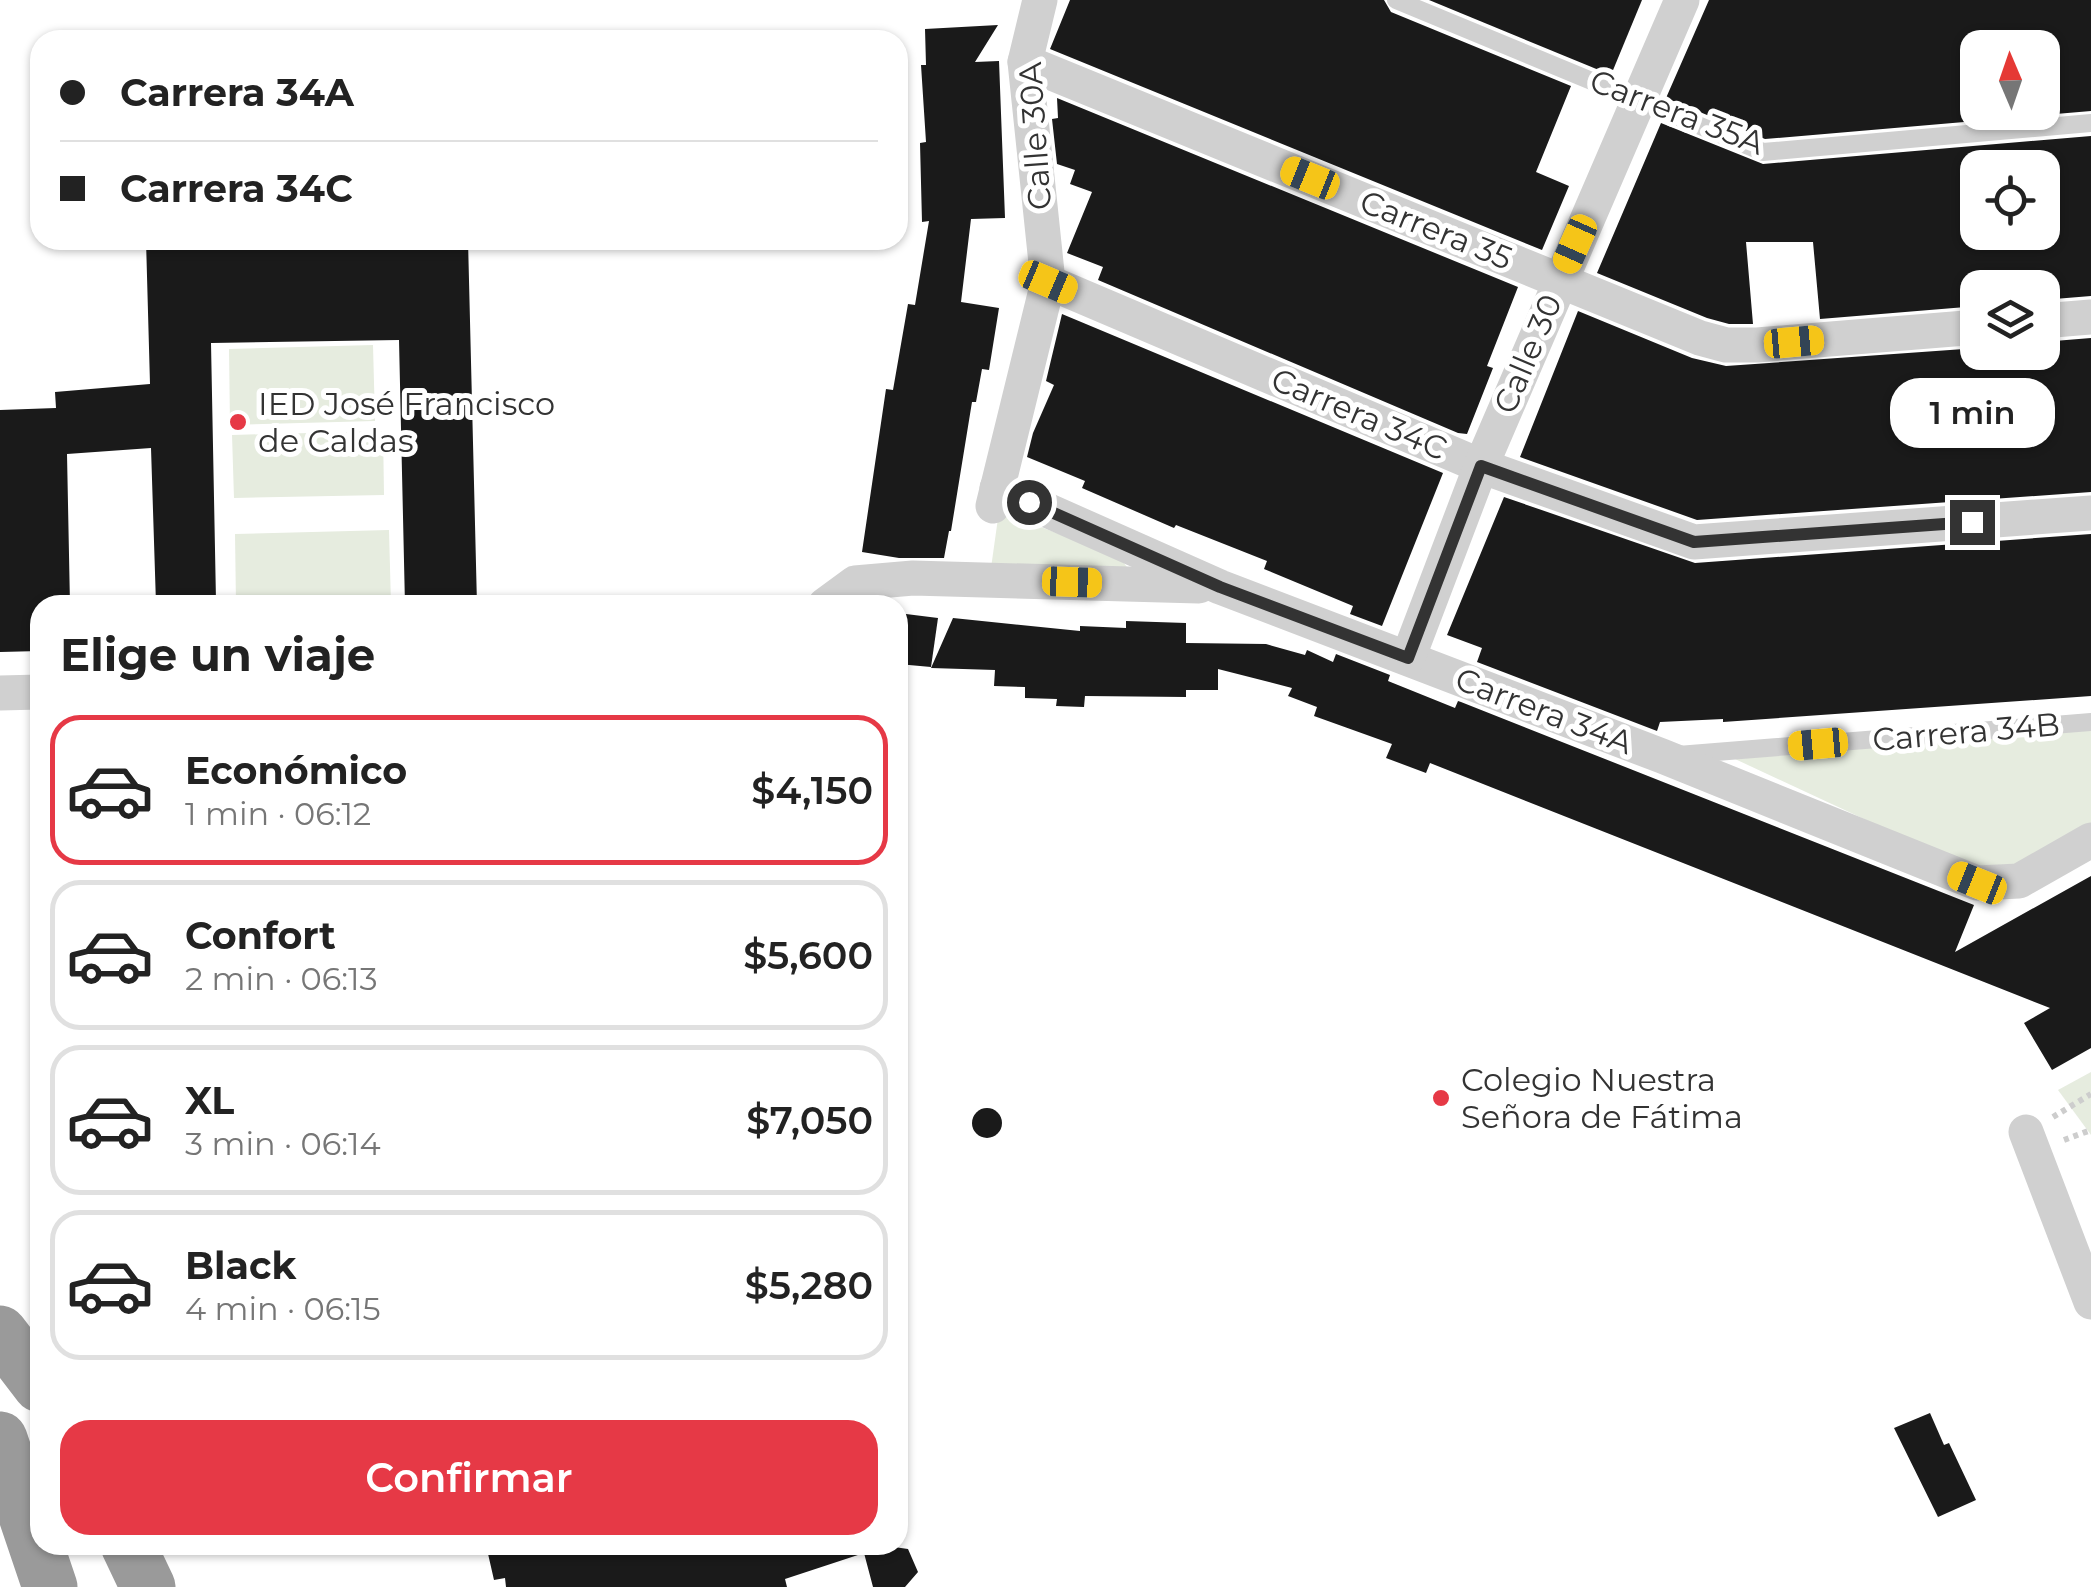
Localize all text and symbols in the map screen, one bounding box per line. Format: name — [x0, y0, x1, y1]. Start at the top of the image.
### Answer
north arrow — [1960, 30, 2060, 130]
map controls — [1960, 30, 2060, 370]
street label: Carrera 35A — [1585, 60, 1770, 163]
street label: Calle 30A — [1010, 61, 1059, 211]
text: Carrera 34A — [120, 69, 354, 116]
button: locate — [1960, 150, 2060, 250]
car — [1277, 153, 1343, 203]
text: Carrera 34C — [120, 165, 353, 212]
street label: Carrera 35 — [1355, 181, 1518, 278]
car — [1549, 210, 1601, 278]
car — [1015, 256, 1081, 308]
button: layers — [1960, 270, 2060, 370]
street label: Calle 30 — [1485, 288, 1570, 419]
car — [1763, 324, 1825, 360]
street label: Carrera 34C — [1266, 359, 1453, 468]
callout: 1 min — [1890, 377, 2054, 447]
place label: IED José Francisco de Caldas — [258, 384, 555, 460]
text: 1 min — [1930, 393, 2015, 432]
marker: IED José Francisco de Caldas — [227, 411, 249, 433]
route start — [1007, 480, 1052, 525]
route end — [1950, 500, 1995, 545]
car — [1041, 566, 1103, 598]
text: Elige un viaje — [60, 627, 375, 682]
street label: Carrera 34A — [1450, 659, 1638, 762]
street label: Carrera 34B — [1871, 704, 2061, 759]
car — [1787, 726, 1849, 762]
icon: car — [65, 745, 155, 835]
text: Económico — [185, 747, 407, 794]
text: $4,150 — [751, 767, 873, 814]
text: 1 min · 06:12 — [185, 794, 371, 833]
car — [1944, 858, 2010, 908]
icon: car — [65, 910, 155, 1000]
text: Confort — [185, 912, 336, 959]
text: $5,600 — [743, 932, 873, 979]
text: 2 min · 06:13 — [185, 959, 378, 998]
place label: Colegio Nuestra Señora de Fátima — [1461, 1060, 1743, 1136]
icon: car — [65, 1075, 155, 1165]
text: XL — [185, 1077, 234, 1124]
marker: Colegio Nuestra Señora de Fátima — [1430, 1087, 1452, 1109]
text: $7,050 — [746, 1097, 873, 1144]
text: 3 min · 06:14 — [185, 1124, 381, 1163]
icon: car — [65, 1240, 155, 1330]
text: Black — [185, 1242, 296, 1289]
text: $5,280 — [745, 1262, 873, 1309]
text: 4 min · 06:15 — [185, 1289, 381, 1328]
button: Confirmar — [60, 1420, 878, 1535]

